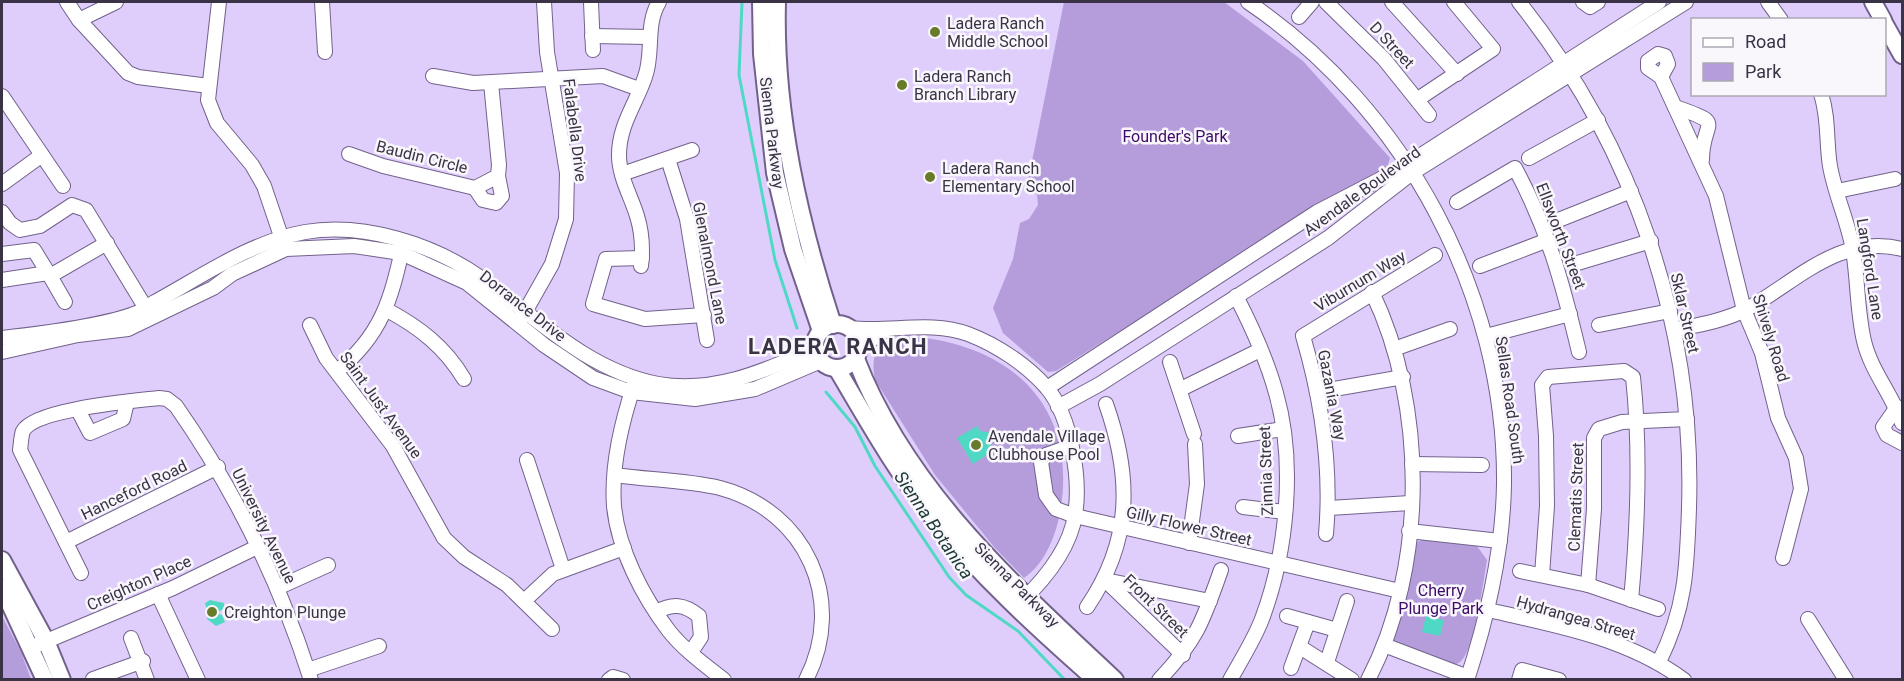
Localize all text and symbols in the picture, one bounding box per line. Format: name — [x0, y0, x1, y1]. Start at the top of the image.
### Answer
place label: Ladera Ranch Middle School — [947, 14, 1048, 51]
street label: D Street — [1366, 18, 1418, 72]
legend — [1691, 18, 1886, 96]
marker: Ladera Ranch Middle School — [928, 25, 942, 39]
text: Road — [1745, 31, 1786, 52]
text: Park — [1745, 61, 1782, 82]
place label: Ladera Ranch Branch Library — [914, 67, 1017, 104]
street label: Sienna Parkway — [756, 76, 788, 190]
street label: Falabella Drive — [559, 77, 591, 183]
marker: Ladera Ranch Branch Library — [895, 78, 909, 92]
park label: Founder's Park — [1122, 127, 1228, 146]
street label: Baudin Circle — [374, 136, 470, 178]
street label: Avendale Boulevard — [1300, 142, 1424, 240]
place label: Ladera Ranch Elementary School — [942, 159, 1075, 196]
marker: Ladera Ranch Elementary School — [923, 170, 937, 184]
street label: Ellsworth Street — [1532, 180, 1590, 292]
street label: Glenalmond Lane — [689, 200, 731, 326]
street label: Langford Lane — [1853, 217, 1887, 321]
street label: Viburnum Way — [1311, 246, 1409, 316]
street label: Dorrance Drive — [476, 266, 570, 346]
street label: Sklar Street — [1667, 271, 1703, 355]
street label: Shively Road — [1749, 292, 1793, 384]
district label: LADERA RANCH — [748, 334, 928, 359]
street label: Sellas Road South — [1492, 335, 1528, 465]
street label: Saint Just Avenue — [336, 348, 426, 462]
street label: Gazania Way — [1314, 348, 1350, 442]
street label: Zinnia Street — [1255, 426, 1277, 516]
place label: Avendale Village Clubhouse Pool — [988, 427, 1105, 464]
marker: Avendale Village Clubhouse Pool — [969, 438, 983, 452]
street label: Clematis Street — [1565, 442, 1587, 552]
street label: Hanceford Road — [78, 456, 190, 524]
street label: University Avenue — [228, 465, 300, 587]
water label: Sienna Botanica — [890, 467, 978, 583]
street label: Gilly Flower Street — [1124, 502, 1254, 550]
street label: Sienna Parkway — [970, 538, 1064, 632]
street label: Creighton Place — [84, 551, 194, 615]
street label: Front Street — [1119, 570, 1193, 642]
park label: Cherry Plunge Park — [1398, 581, 1485, 618]
street label: Hydrangea Street — [1514, 592, 1638, 644]
place label: Creighton Plunge — [224, 603, 346, 622]
marker: Creighton Plunge — [205, 605, 219, 619]

